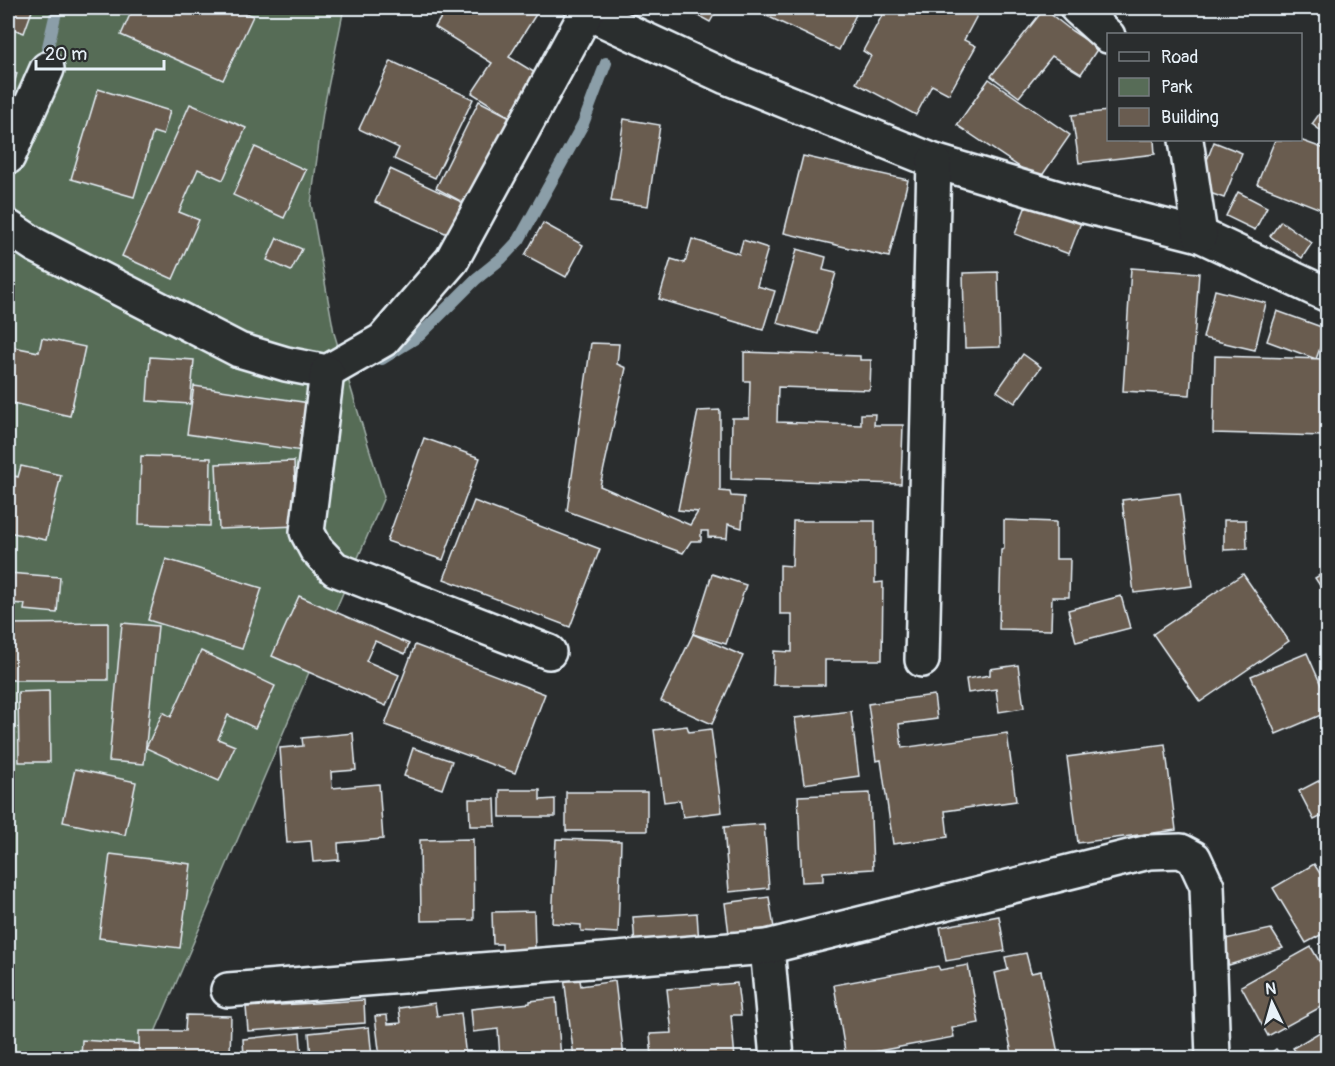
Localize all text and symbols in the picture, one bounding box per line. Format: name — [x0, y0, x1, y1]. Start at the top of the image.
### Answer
scale bar — [36, 33, 164, 71]
legend — [1107, 33, 1302, 141]
text: 20 m — [45, 43, 87, 66]
text: Road — [1161, 46, 1198, 69]
text: Park — [1161, 76, 1193, 99]
text: Building — [1161, 106, 1219, 129]
north arrow — [1242, 973, 1302, 1033]
text: N — [1265, 979, 1277, 999]

